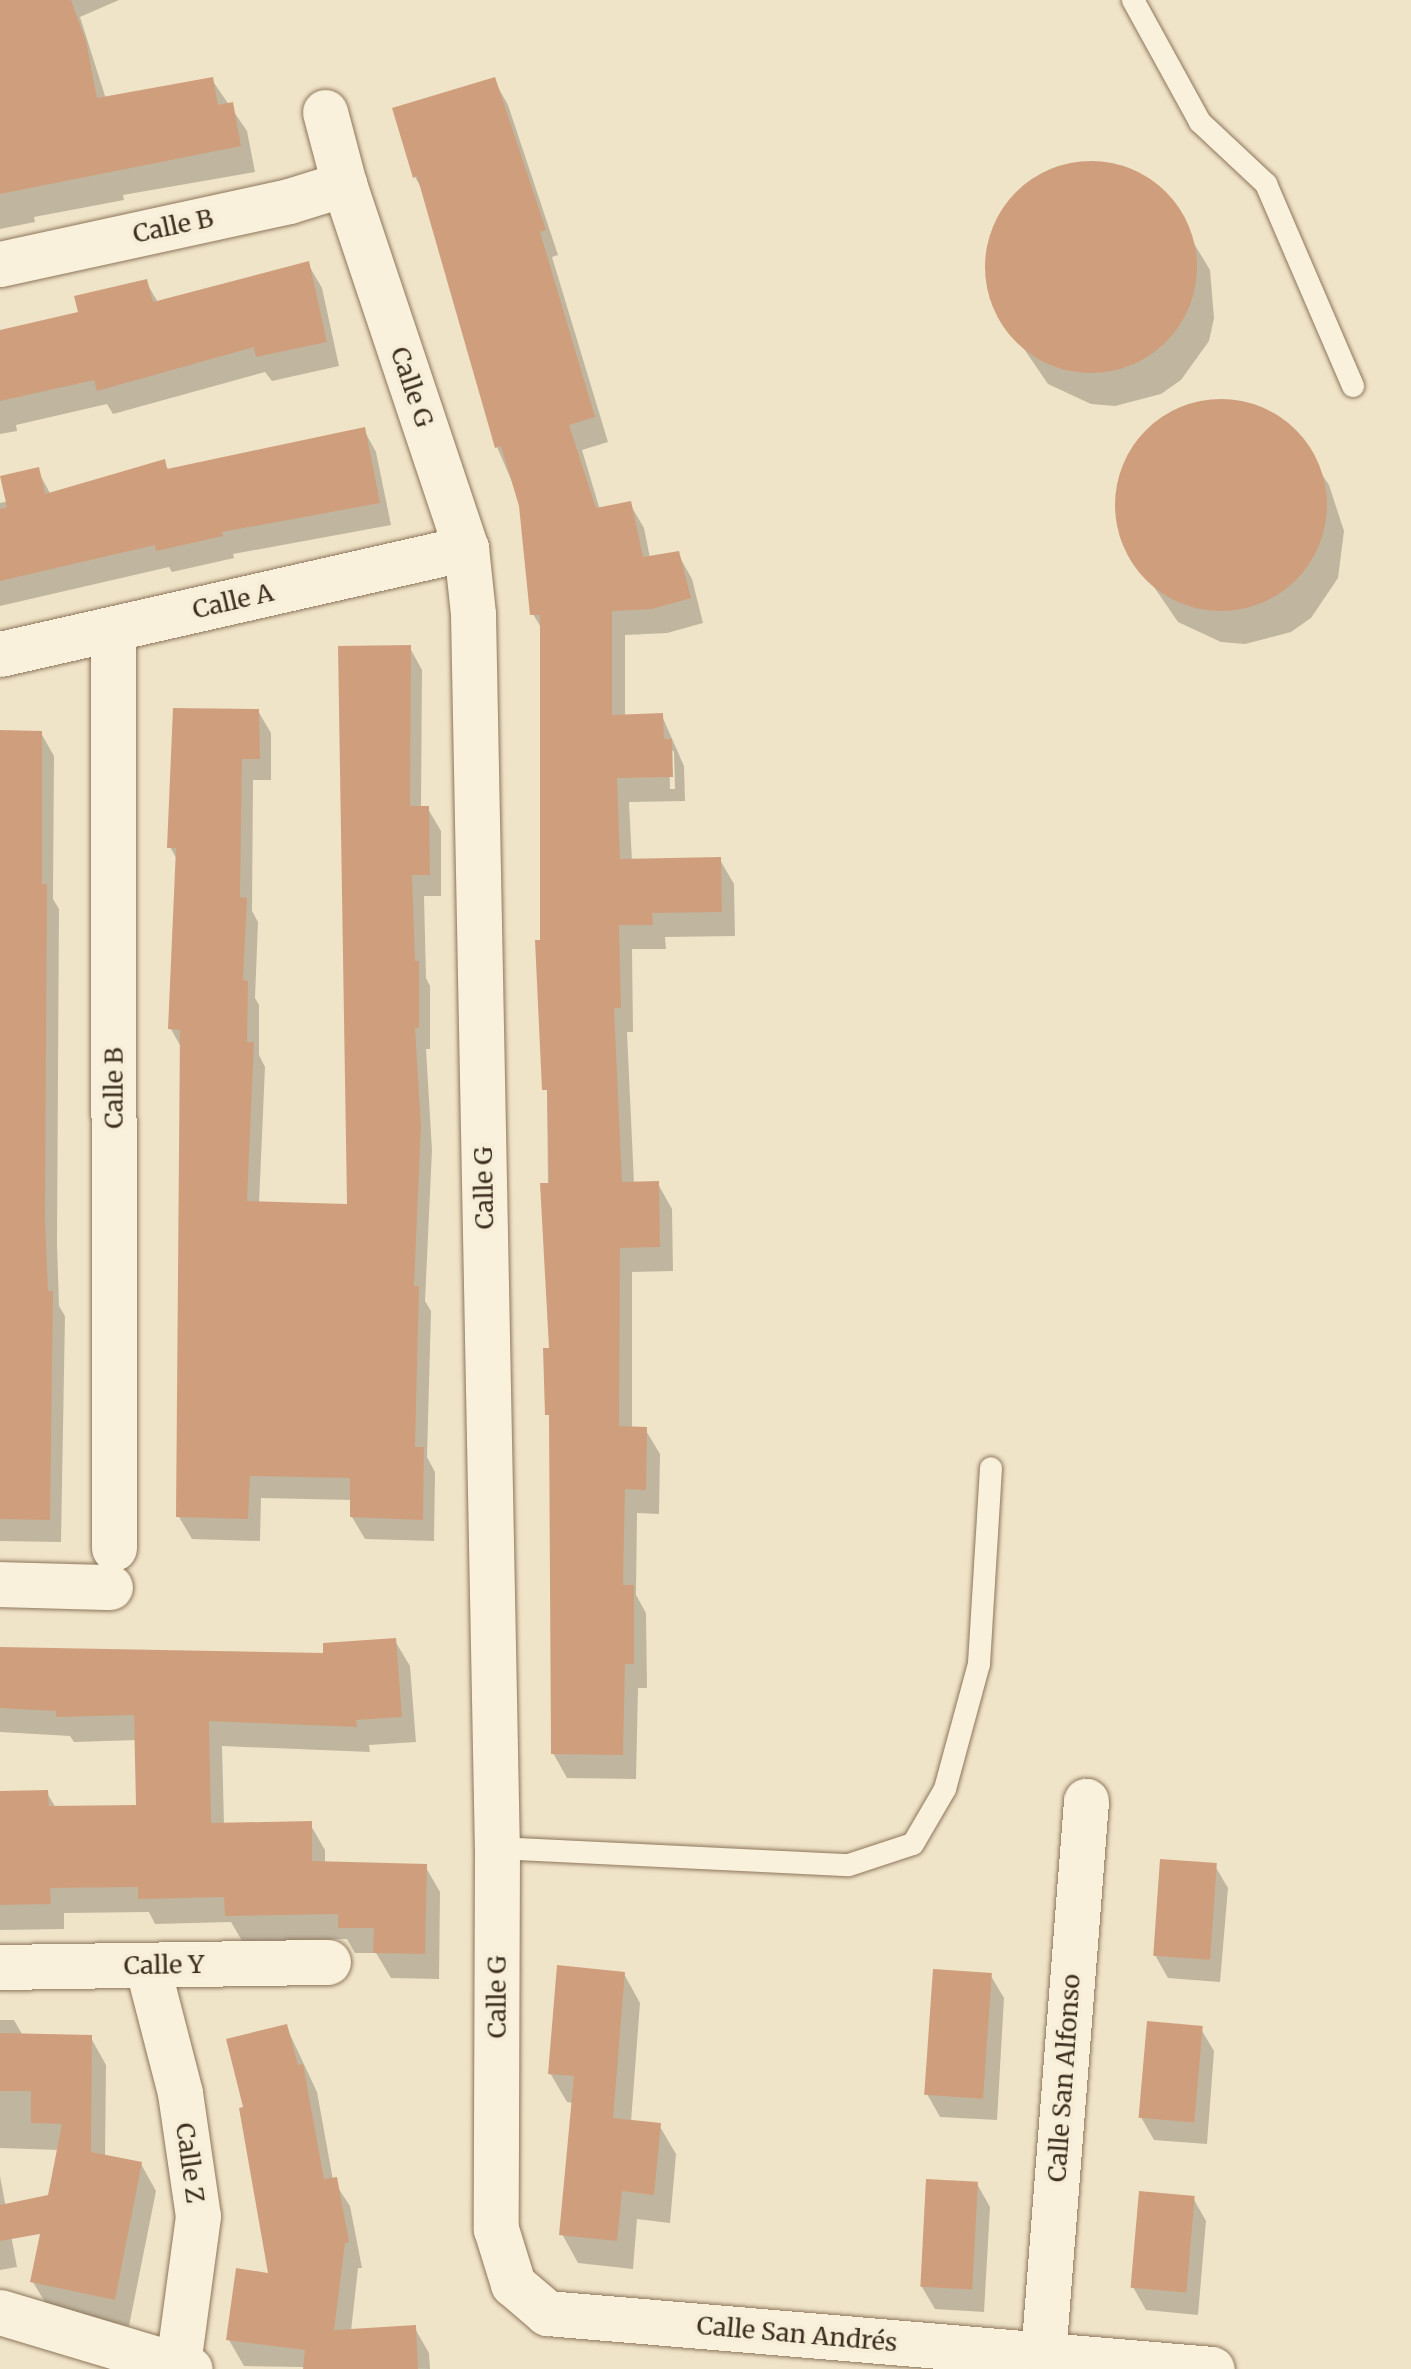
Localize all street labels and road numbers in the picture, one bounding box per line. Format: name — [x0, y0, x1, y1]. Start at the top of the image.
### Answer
street label: Calle B — [130, 203, 216, 249]
street label: Calle G — [384, 343, 440, 431]
street label: Calle A — [190, 577, 276, 625]
street label: Calle B — [99, 1047, 129, 1129]
street label: Calle G — [468, 1146, 500, 1230]
street label: Calle Y — [123, 1949, 205, 1981]
street label: Calle G — [482, 1956, 512, 2038]
street label: Calle San Alfonso — [1042, 1973, 1086, 2183]
street label: Calle Z — [170, 2121, 210, 2205]
street label: Calle San Andrés — [695, 2310, 899, 2358]

